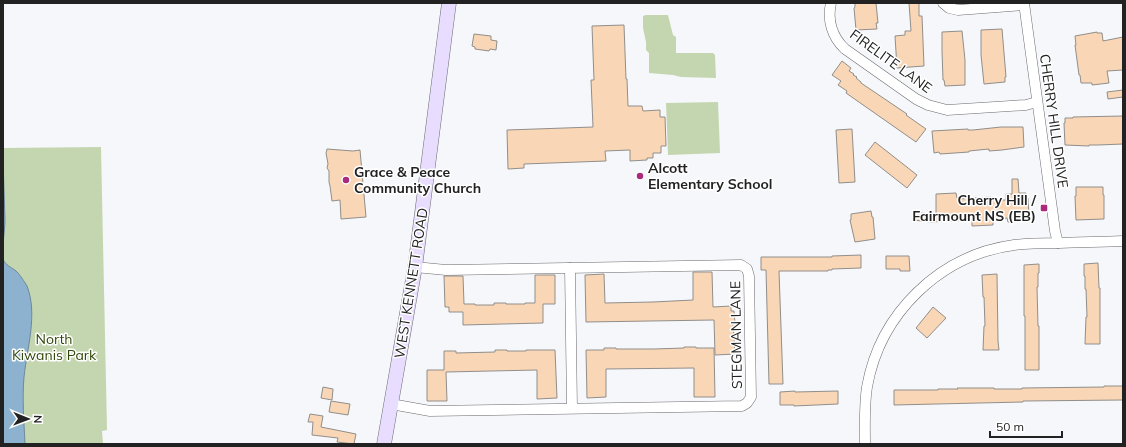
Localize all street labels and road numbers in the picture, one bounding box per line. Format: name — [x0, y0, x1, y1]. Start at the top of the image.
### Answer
street label: FIRELITE LANE — [846, 25, 936, 97]
street label: CHERRY HILL DRIVE — [1036, 53, 1072, 189]
street label: WEST KENNETT ROAD — [390, 206, 432, 360]
street label: STEGMAN LANE — [726, 281, 746, 389]

